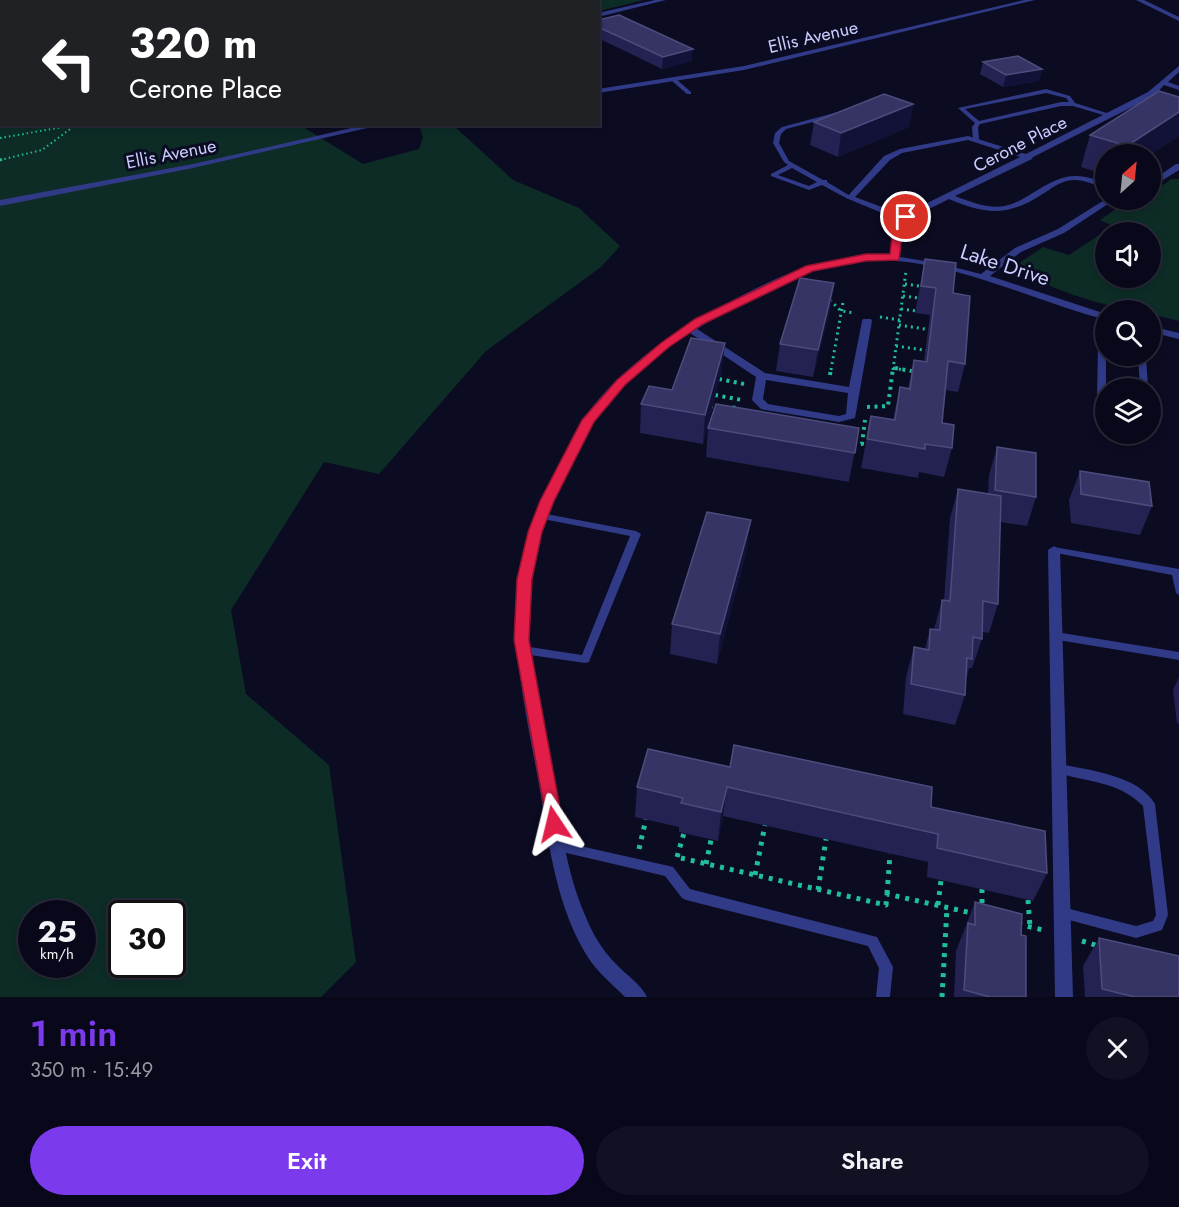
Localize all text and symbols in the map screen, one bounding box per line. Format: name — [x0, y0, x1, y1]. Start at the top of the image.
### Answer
text: 320 m — [129, 13, 257, 74]
street label: Ellis Avenue — [765, 14, 861, 60]
icon: left — [30, 24, 108, 102]
text: Cerone Place — [129, 69, 282, 108]
street label: Cerone Place — [969, 109, 1071, 179]
street label: Ellis Avenue — [124, 133, 218, 175]
north arrow — [1095, 144, 1161, 210]
map controls — [1095, 144, 1161, 444]
pin — [880, 191, 931, 242]
icon: arrive — [889, 200, 922, 233]
button: sound — [1095, 222, 1161, 288]
street label: Lake Drive — [956, 236, 1054, 294]
button: search — [1095, 300, 1161, 366]
button: layers — [1095, 378, 1161, 444]
position arrow — [522, 792, 586, 856]
speed limit sign: 30 — [108, 900, 186, 978]
text: 25 — [37, 910, 77, 953]
text: km/h — [40, 943, 74, 965]
text: 1 min — [30, 1007, 117, 1059]
button: close — [1086, 1017, 1149, 1080]
text: 350 m · 15:49 — [30, 1056, 153, 1085]
button: Exit — [30, 1126, 584, 1195]
button: Share — [596, 1126, 1149, 1195]

